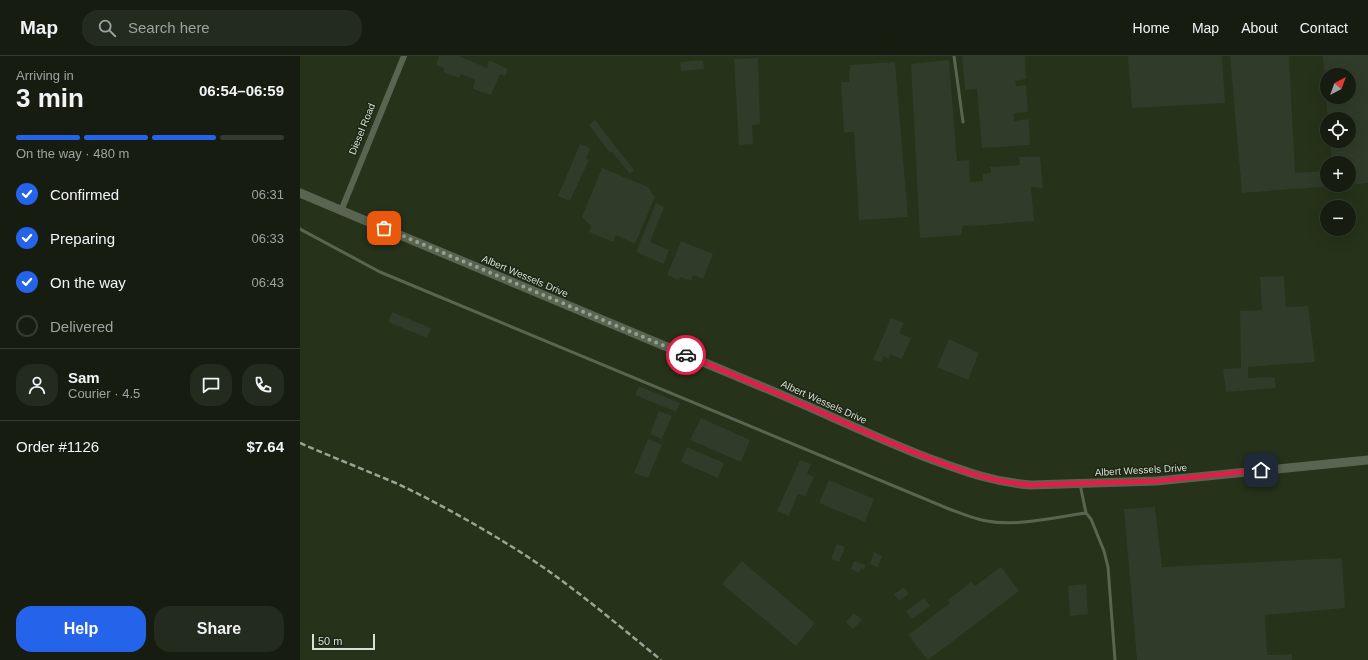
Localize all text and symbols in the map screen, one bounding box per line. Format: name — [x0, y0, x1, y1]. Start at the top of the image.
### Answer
search box — [82, 10, 362, 46]
text: Map — [20, 17, 58, 38]
icon: search — [96, 17, 118, 39]
text: Search here — [128, 19, 210, 36]
text: Home — [1133, 20, 1170, 36]
text: Map — [1192, 20, 1219, 36]
text: About — [1241, 20, 1278, 36]
text: Contact — [1300, 20, 1348, 36]
text: Arriving in — [16, 68, 74, 83]
north arrow — [1320, 68, 1356, 104]
map controls — [1320, 68, 1356, 236]
text: 06:54–06:59 — [199, 82, 284, 99]
text: 3 min — [16, 83, 84, 113]
street label: Diesel Road — [347, 102, 377, 156]
button: locate — [1320, 112, 1356, 148]
text: On the way · 480 m — [16, 146, 129, 161]
button: + — [1320, 156, 1356, 192]
icon: check — [16, 183, 38, 205]
text: Confirmed — [50, 186, 119, 203]
text: 06:31 — [251, 187, 284, 202]
button: − — [1320, 200, 1356, 236]
pin — [367, 211, 401, 245]
icon: bag — [373, 217, 395, 239]
icon: check — [16, 227, 38, 249]
text: Preparing — [50, 230, 115, 247]
text: 06:33 — [251, 231, 284, 246]
street label: Albert Wessels Drive — [480, 253, 570, 299]
icon: check — [16, 271, 38, 293]
text: On the way — [50, 274, 126, 291]
text: 06:43 — [251, 275, 284, 290]
text: Delivered — [50, 318, 113, 335]
courier — [666, 335, 706, 375]
icon: car — [675, 344, 697, 366]
button: person — [16, 364, 58, 406]
button: chat — [190, 364, 232, 406]
button: phone — [242, 364, 284, 406]
text: Sam — [68, 369, 100, 386]
street label: Albert Wessels Drive — [779, 378, 869, 426]
text: Courier · 4.5 — [68, 386, 140, 401]
text: Order #1126 — [16, 438, 99, 455]
text: $7.64 — [246, 438, 284, 455]
pin — [1244, 453, 1278, 487]
icon: home — [1250, 459, 1272, 481]
street label: Albert Wessels Drive — [1094, 462, 1188, 478]
button: Help — [16, 606, 146, 652]
button: Share — [154, 606, 284, 652]
scale bar — [312, 632, 375, 651]
text: 50 m — [318, 635, 342, 647]

